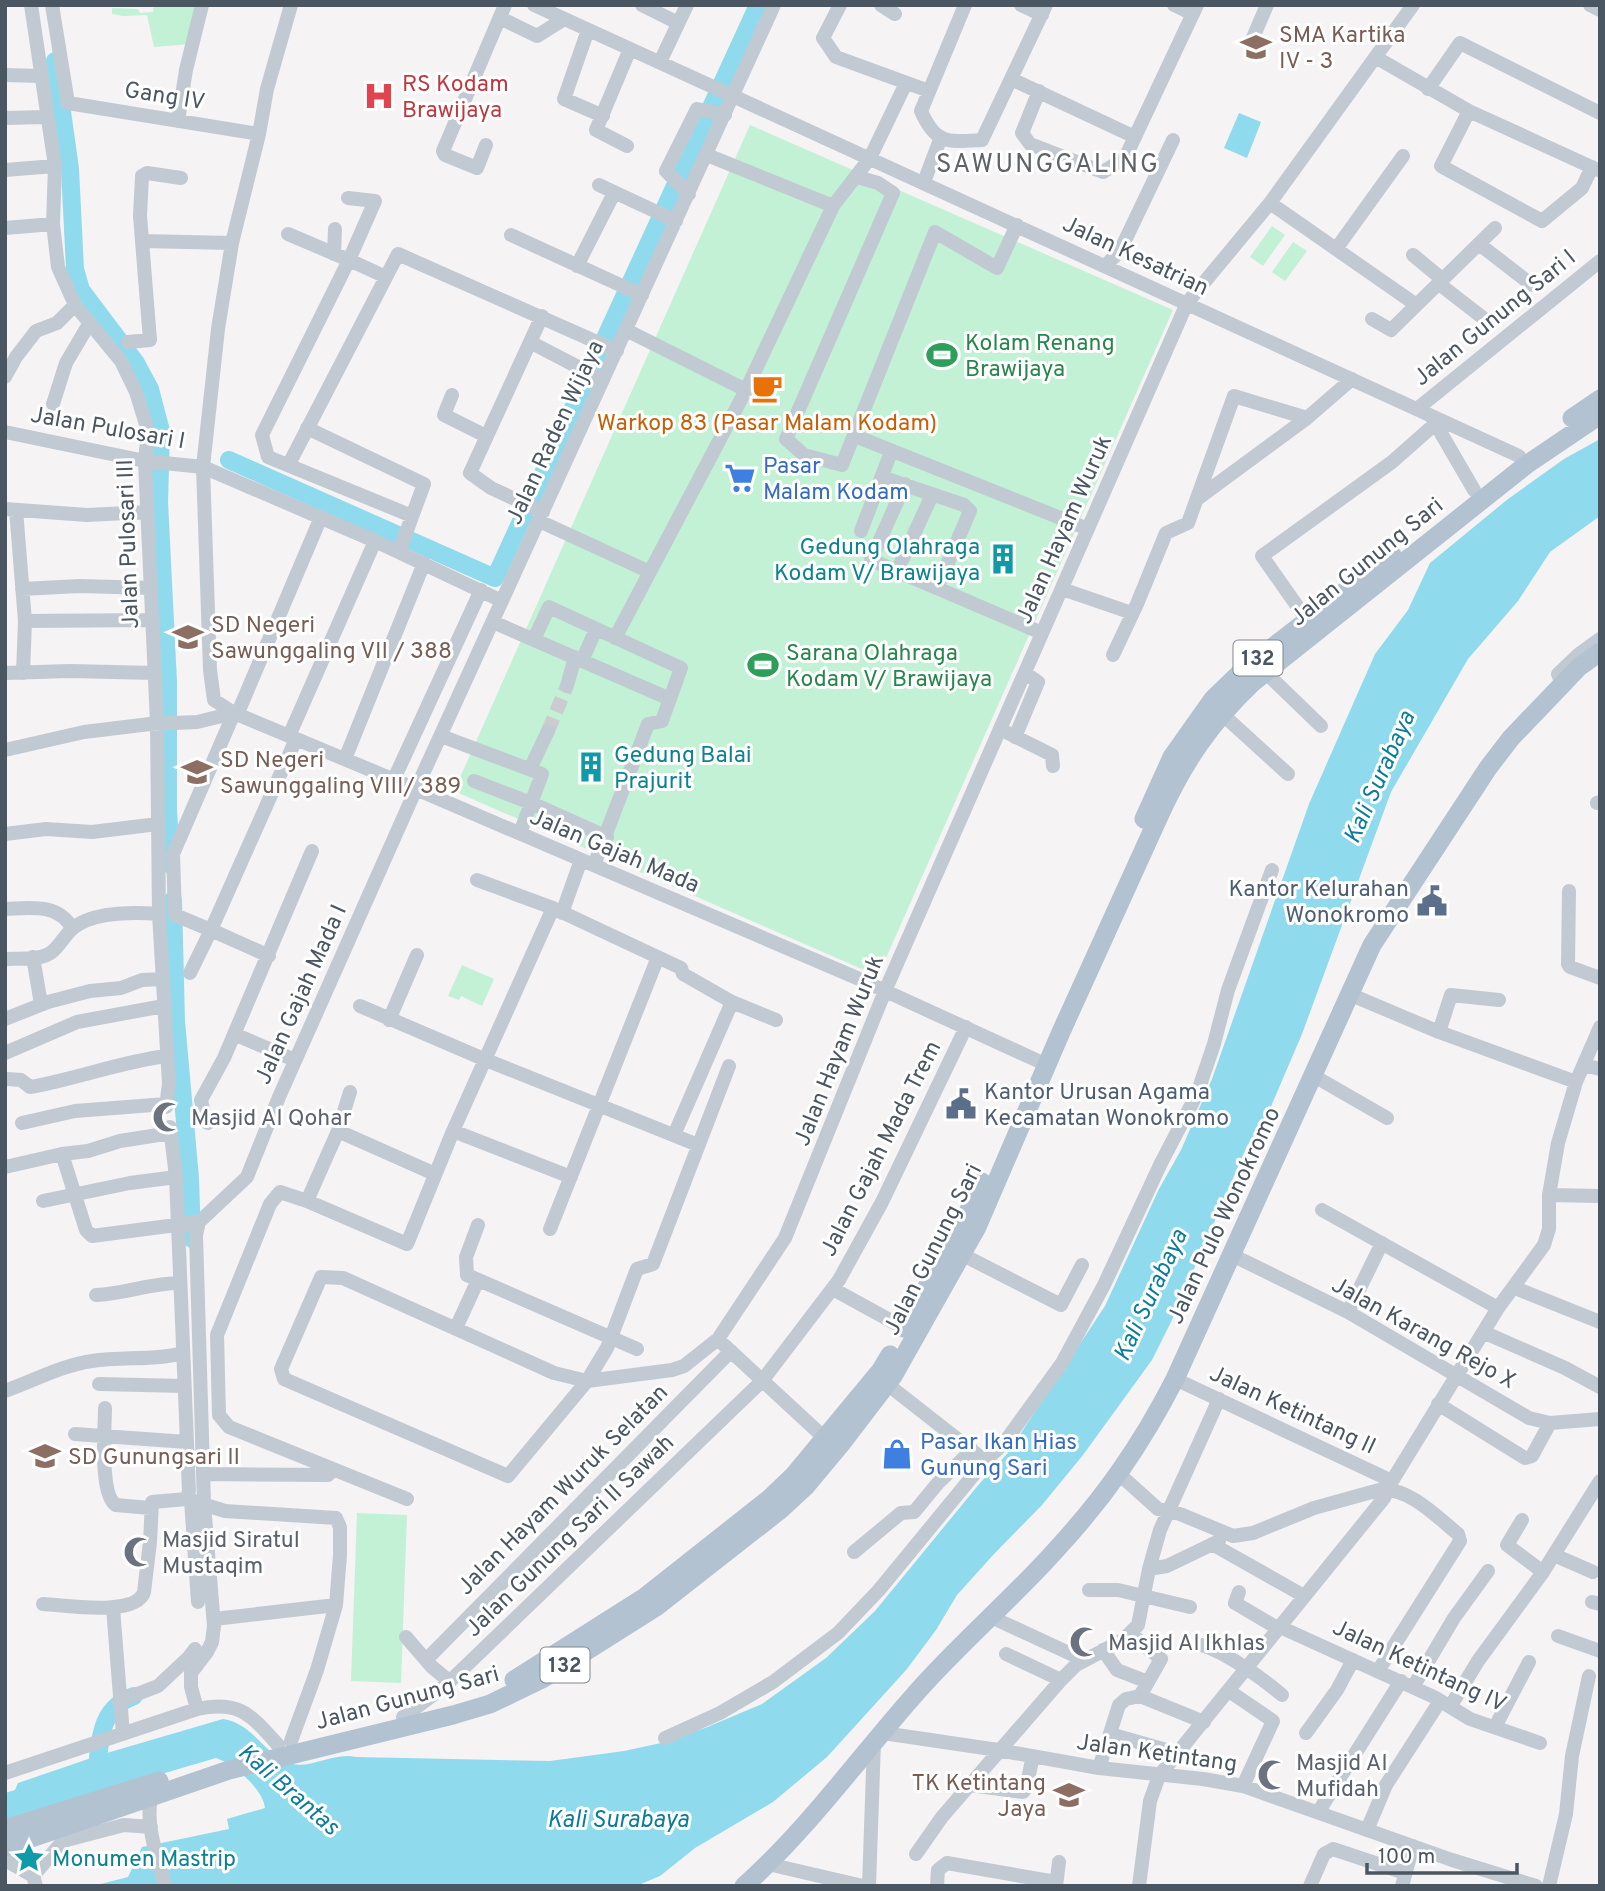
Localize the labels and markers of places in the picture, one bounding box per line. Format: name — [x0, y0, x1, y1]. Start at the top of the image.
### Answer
place label: SMA Kartika IV - 3 — [1279, 22, 1405, 77]
school or university icon: SMA Kartika IV - 3 — [1239, 30, 1273, 64]
place label: RS Kodam Brawijaya — [402, 71, 509, 126]
hospital icon: RS Kodam Brawijaya — [362, 79, 396, 113]
place label: Kolam Renang Brawijaya — [965, 330, 1115, 385]
sports icon: Kolam Renang Brawijaya — [925, 338, 959, 372]
cafe icon: Warkop 83 (Pasar Malam Kodam) — [750, 371, 784, 405]
place label: Warkop 83 (Pasar Malam Kodam) — [597, 410, 937, 439]
place label: Pasar Malam Kodam — [763, 453, 909, 508]
supermarket icon: Pasar Malam Kodam — [723, 461, 757, 495]
place label: Gedung Olahraga Kodam V/ Brawijaya — [774, 534, 980, 589]
building icon: Gedung Olahraga Kodam V/ Brawijaya — [986, 542, 1020, 576]
place label: SD Negeri Sawunggaling VII / 388 — [211, 612, 452, 667]
school or university icon: SD Negeri Sawunggaling VII / 388 — [171, 620, 205, 654]
place label: Sarana Olahraga Kodam V/ Brawijaya — [786, 640, 992, 695]
sports icon: Sarana Olahraga Kodam V/ Brawijaya — [746, 648, 780, 682]
place label: Gedung Balai Prajurit — [614, 742, 752, 797]
place label: SD Negeri Sawunggaling VIII/ 389 — [220, 747, 461, 802]
building icon: Gedung Balai Prajurit — [574, 750, 608, 784]
school or university icon: SD Negeri Sawunggaling VIII/ 389 — [180, 755, 214, 789]
place label: Kantor Kelurahan Wonokromo — [1229, 876, 1409, 931]
public building icon: Kantor Kelurahan Wonokromo — [1415, 884, 1449, 918]
place label: Kantor Urusan Agama Kecamatan Wonokromo — [984, 1079, 1229, 1134]
public building icon: Kantor Urusan Agama Kecamatan Wonokromo — [944, 1087, 978, 1121]
mosque icon: Masjid Al Qohar — [151, 1100, 185, 1134]
place label: Masjid Al Qohar — [191, 1105, 352, 1134]
place label: Pasar Ikan Hias Gunung Sari — [920, 1429, 1077, 1484]
shop icon: Pasar Ikan Hias Gunung Sari — [880, 1437, 914, 1471]
school or university icon: SD Gunungsari II — [28, 1439, 62, 1473]
place label: SD Gunungsari II — [68, 1444, 240, 1473]
place label: Masjid Siratul Mustaqim — [162, 1527, 300, 1582]
mosque icon: Masjid Siratul Mustaqim — [122, 1535, 156, 1569]
mosque icon: Masjid Al Ikhlas — [1068, 1625, 1102, 1659]
place label: Masjid Al Ikhlas — [1108, 1630, 1265, 1659]
place label: Masjid Al Mufidah — [1296, 1750, 1387, 1805]
mosque icon: Masjid Al Mufidah — [1256, 1758, 1290, 1792]
place label: TK Ketintang Jaya — [912, 1770, 1046, 1825]
school or university icon: TK Ketintang Jaya — [1052, 1778, 1086, 1812]
place icon: Monumen Mastrip — [12, 1841, 46, 1875]
place label: Monumen Mastrip — [52, 1846, 236, 1875]

